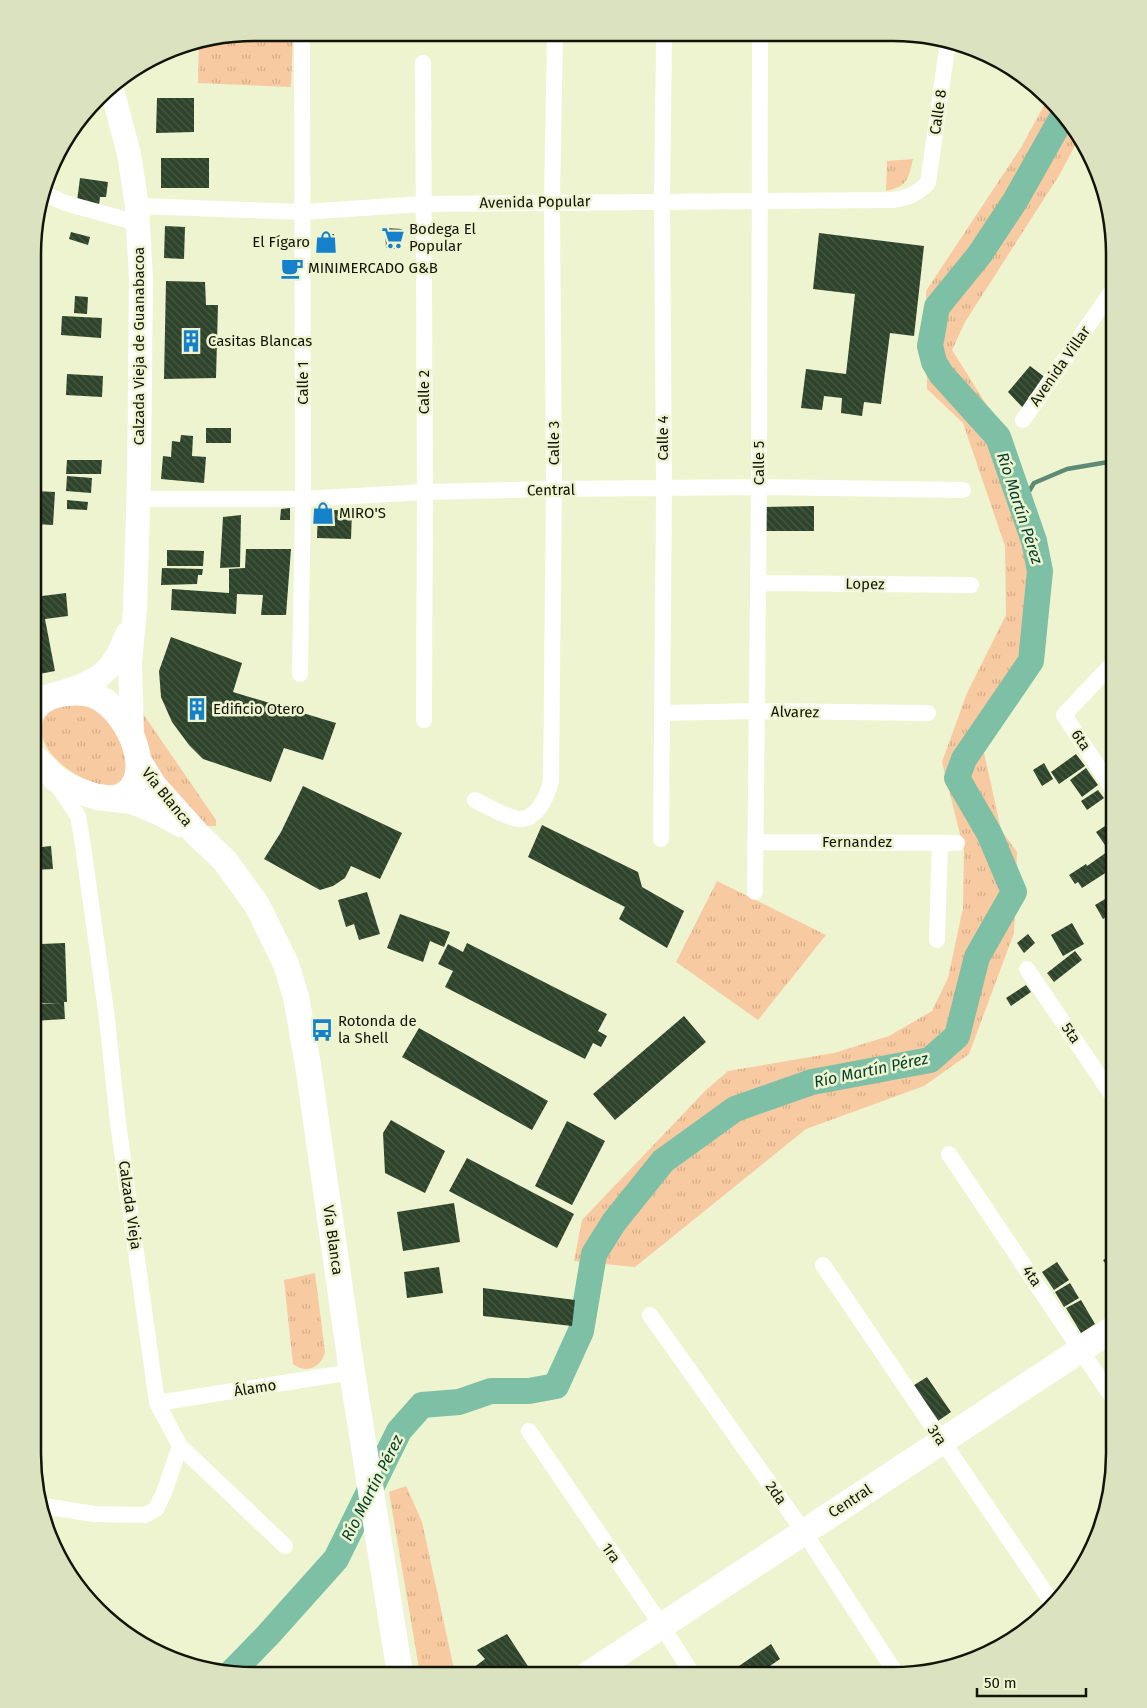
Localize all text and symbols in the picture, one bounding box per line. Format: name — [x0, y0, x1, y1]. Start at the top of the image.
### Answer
street label: Calle 8 — [926, 88, 950, 136]
street label: Avenida Popular — [479, 192, 591, 212]
place label: Bodega El Popular — [409, 220, 477, 255]
supermarket icon: Bodega El Popular — [380, 225, 406, 251]
shop icon: El Fígaro — [313, 229, 339, 255]
place label: El Fígaro — [252, 233, 310, 251]
street label: Calzada Vieja de Guanabacoa — [130, 247, 148, 445]
cafe icon: MINIMERCADO G&B — [279, 255, 305, 281]
place label: MINIMERCADO G&B — [308, 259, 438, 277]
street label: Avenida Villar — [1026, 322, 1094, 409]
building icon: Casitas Blancas — [178, 328, 204, 354]
place label: Casitas Blancas — [208, 332, 312, 350]
street label: Calle 1 — [294, 361, 312, 405]
street label: Calle 2 — [415, 370, 433, 414]
street label: Calle 4 — [654, 415, 672, 461]
street label: Calle 3 — [545, 421, 563, 465]
street label: Calle 5 — [750, 441, 768, 485]
water label: Río Martín Pérez — [993, 450, 1047, 566]
street label: Central — [527, 481, 576, 499]
shop icon: MIRO'S — [310, 500, 336, 526]
place label: MIRO'S — [339, 504, 386, 522]
street label: Lopez — [845, 575, 885, 593]
building icon: Edificio Otero — [184, 696, 210, 722]
place label: Edificio Otero — [213, 700, 305, 718]
street label: Alvarez — [771, 703, 820, 721]
street label: 6ta — [1068, 726, 1094, 754]
street label: Vía Blanca — [138, 764, 196, 830]
street label: Fernandez — [822, 833, 893, 851]
place label: Rotonda de la Shell — [338, 1012, 417, 1047]
bus stop icon: Rotonda de la Shell — [309, 1017, 335, 1043]
street label: 5ta — [1058, 1019, 1084, 1047]
water label: Río Martín Pérez — [812, 1049, 930, 1091]
street label: Calzada Vieja — [115, 1159, 145, 1251]
street label: Vía Blanca — [319, 1204, 347, 1276]
street label: 4ta — [1019, 1262, 1045, 1290]
street label: Álamo — [233, 1376, 277, 1400]
street label: 3ra — [924, 1421, 950, 1449]
water label: Río Martín Pérez — [337, 1432, 407, 1544]
street label: 2da — [762, 1478, 790, 1508]
street label: Central — [825, 1480, 876, 1522]
street label: 1ra — [598, 1540, 624, 1566]
scale bar — [977, 1666, 1086, 1698]
text: 50 m — [984, 1674, 1017, 1692]

